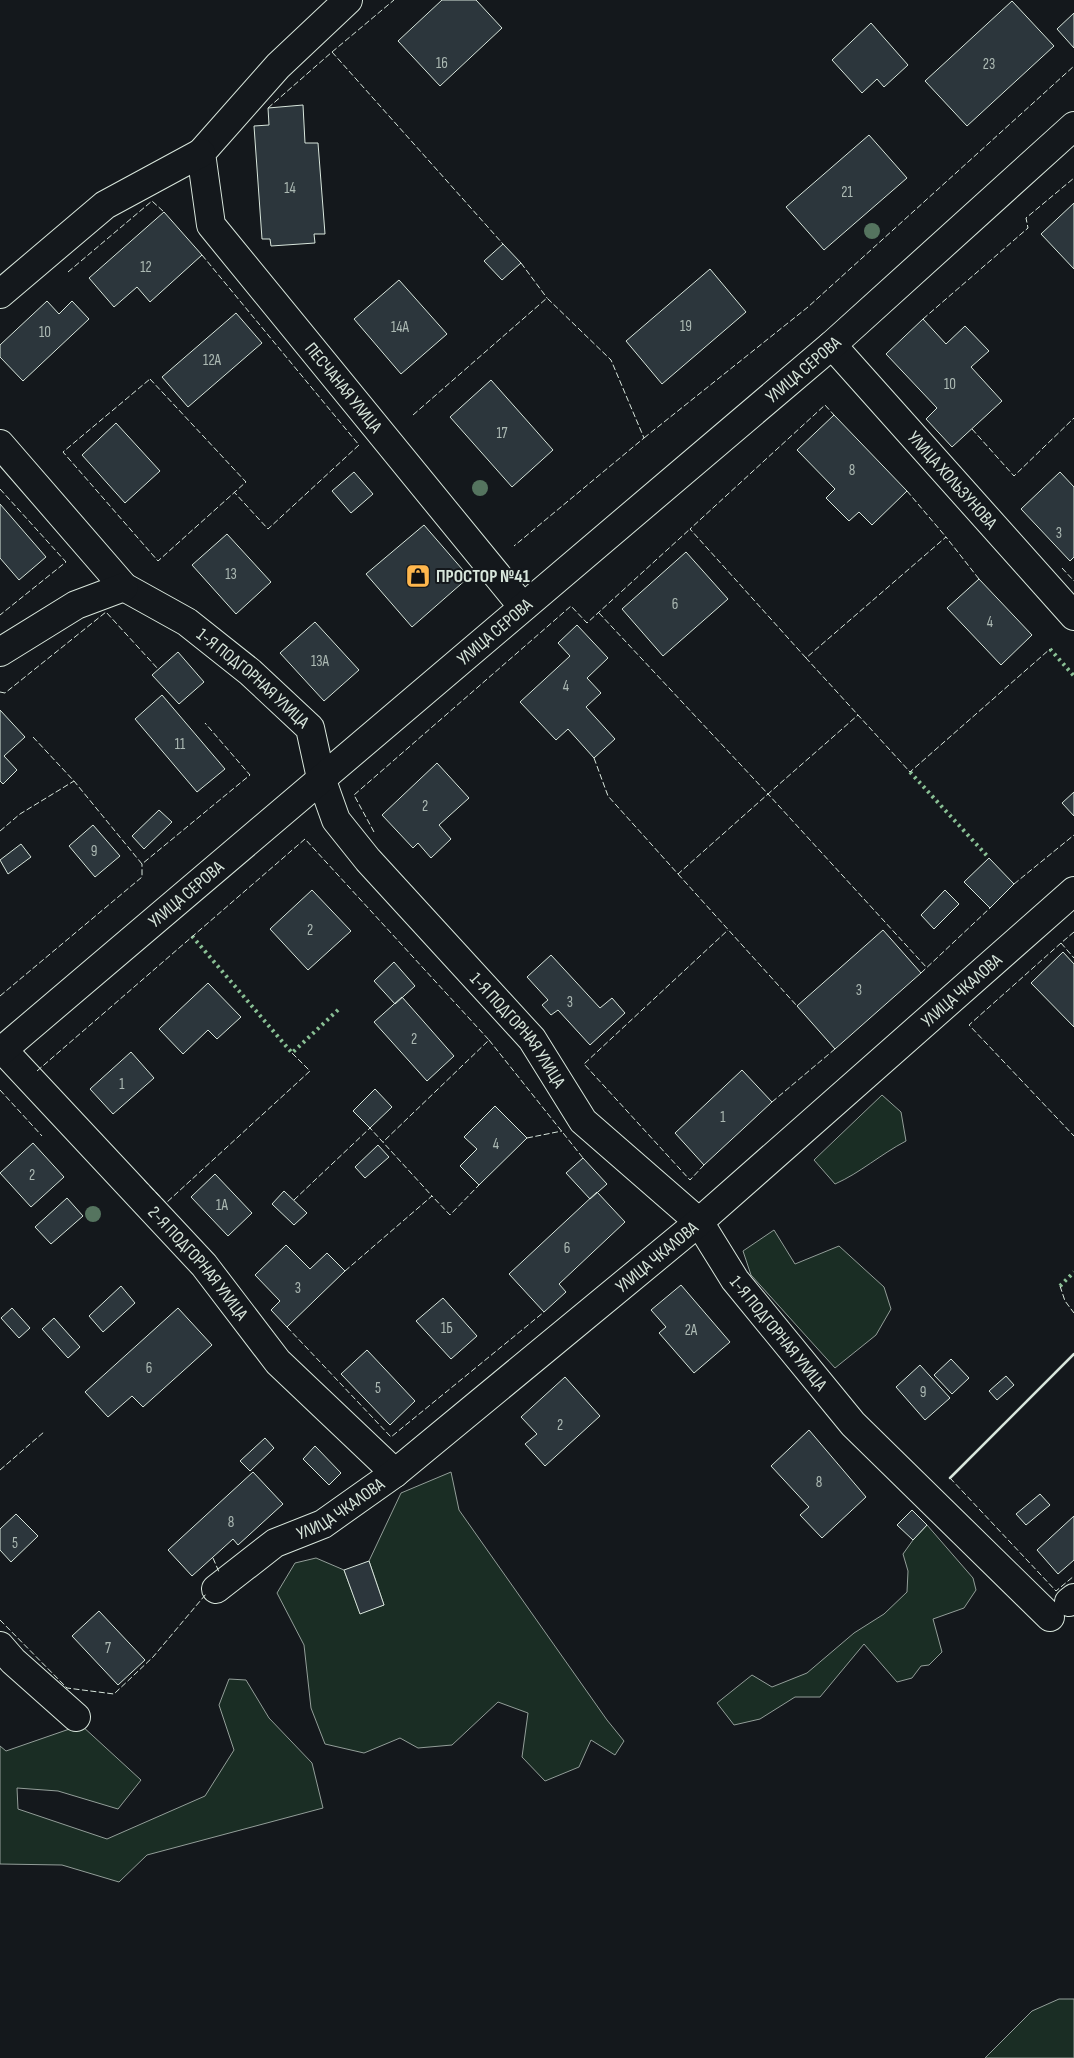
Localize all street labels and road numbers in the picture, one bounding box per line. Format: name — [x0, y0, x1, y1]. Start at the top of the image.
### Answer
street label: УЛИЦА СЕРОВА — [762, 332, 846, 408]
street label: ПЕСЧАНАЯ УЛИЦА — [300, 339, 387, 437]
street label: УЛИЦА ХОЛЬЗУНОВА — [903, 427, 1002, 534]
street label: УЛИЦА СЕРОВА — [453, 594, 537, 670]
street label: 1-Я ПОДГОРНАЯ УЛИЦА — [192, 624, 313, 733]
street label: УЛИЦА СЕРОВА — [144, 856, 228, 932]
street label: УЛИЦА ЧКАЛОВА — [917, 949, 1007, 1032]
street label: 1-Я ПОДГОРНАЯ УЛИЦА — [465, 968, 570, 1092]
street label: 2-Я ПОДГОРНАЯ УЛИЦА — [143, 1202, 252, 1325]
street label: УЛИЦА ЧКАЛОВА — [612, 1217, 703, 1297]
street label: 1-Я ПОДГОРНАЯ УЛИЦА — [725, 1272, 831, 1395]
street label: УЛИЦА ЧКАЛОВА — [294, 1474, 389, 1544]

